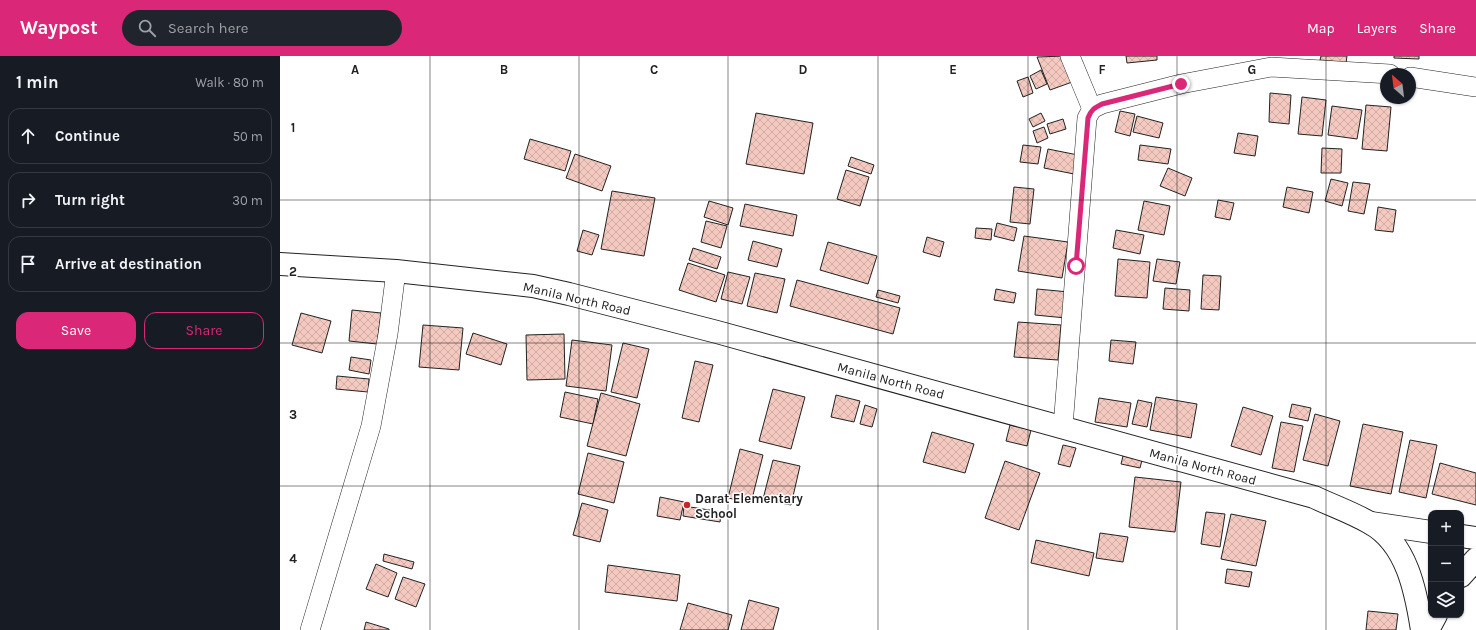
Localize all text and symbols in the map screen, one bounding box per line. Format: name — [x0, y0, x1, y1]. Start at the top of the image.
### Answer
search box — [122, 10, 402, 46]
text: Waypost — [20, 17, 98, 39]
icon: search — [136, 17, 158, 39]
text: Search here — [168, 19, 248, 37]
text: Map — [1307, 20, 1335, 37]
text: Layers — [1357, 20, 1397, 37]
text: Share — [1419, 20, 1456, 37]
text: A — [351, 62, 359, 77]
text: B — [500, 62, 508, 77]
text: C — [650, 62, 658, 77]
text: D — [799, 62, 808, 77]
text: E — [949, 62, 957, 77]
text: F — [1098, 62, 1106, 77]
text: G — [1248, 62, 1256, 77]
north arrow — [1380, 68, 1416, 104]
text: 1 min — [16, 72, 59, 92]
text: Walk · 80 m — [195, 75, 264, 90]
route end — [1172, 75, 1190, 93]
text: 1 — [291, 120, 295, 135]
icon: ahead — [17, 125, 39, 147]
text: Continue — [55, 127, 120, 145]
text: 50 m — [233, 129, 263, 144]
icon: right — [17, 189, 39, 211]
text: Turn right — [55, 191, 125, 209]
text: 30 m — [232, 193, 263, 208]
icon: arrive — [17, 253, 39, 275]
text: Arrive at destination — [55, 255, 202, 273]
route start — [1067, 257, 1085, 275]
text: 2 — [289, 264, 297, 279]
street label: Manila North Road — [522, 279, 632, 318]
button: Save — [16, 312, 136, 349]
button: Share — [144, 312, 264, 349]
street label: Manila North Road — [836, 359, 946, 402]
text: 3 — [289, 407, 297, 422]
street label: Manila North Road — [1148, 445, 1258, 488]
place label: Darat Elementary School — [695, 491, 803, 521]
marker: Darat Elementary School — [682, 500, 692, 510]
map controls — [1428, 510, 1464, 618]
button: + — [1428, 510, 1464, 546]
button: − — [1428, 546, 1464, 582]
text: 4 — [289, 551, 297, 566]
button: layers — [1428, 582, 1464, 618]

